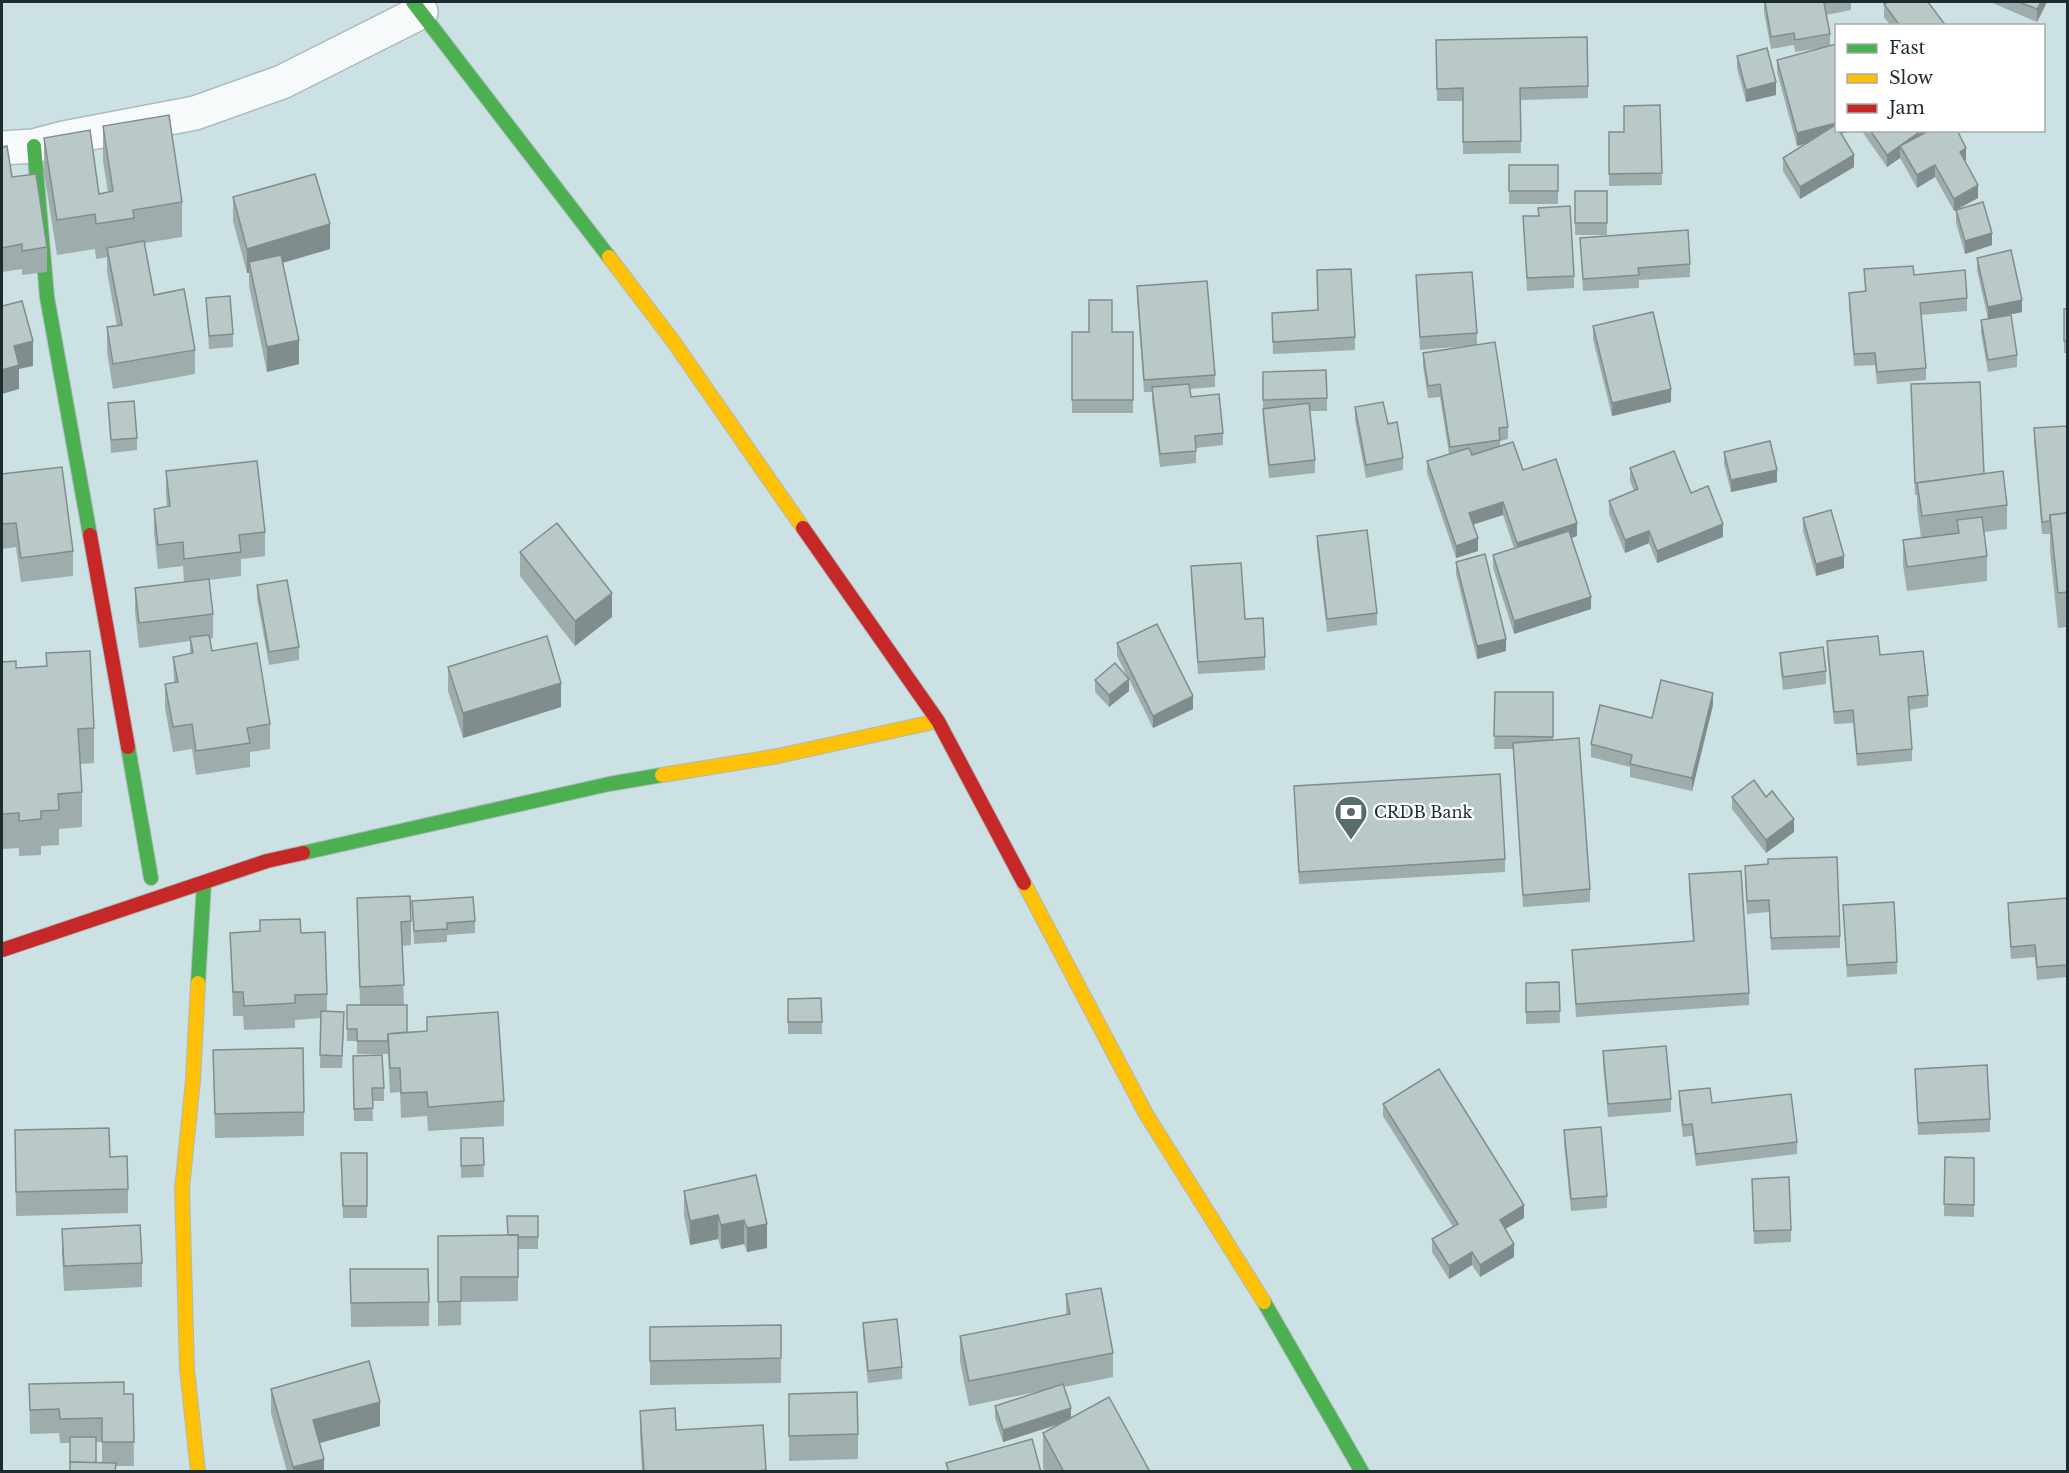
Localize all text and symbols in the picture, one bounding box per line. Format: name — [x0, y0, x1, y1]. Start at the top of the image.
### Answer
legend — [1835, 24, 2045, 132]
text: Fast — [1889, 37, 1926, 59]
text: Slow — [1889, 67, 1934, 89]
text: Jam — [1887, 97, 1925, 119]
bank icon: CRDB Bank — [1333, 794, 1369, 841]
place label: CRDB Bank — [1374, 802, 1472, 822]

